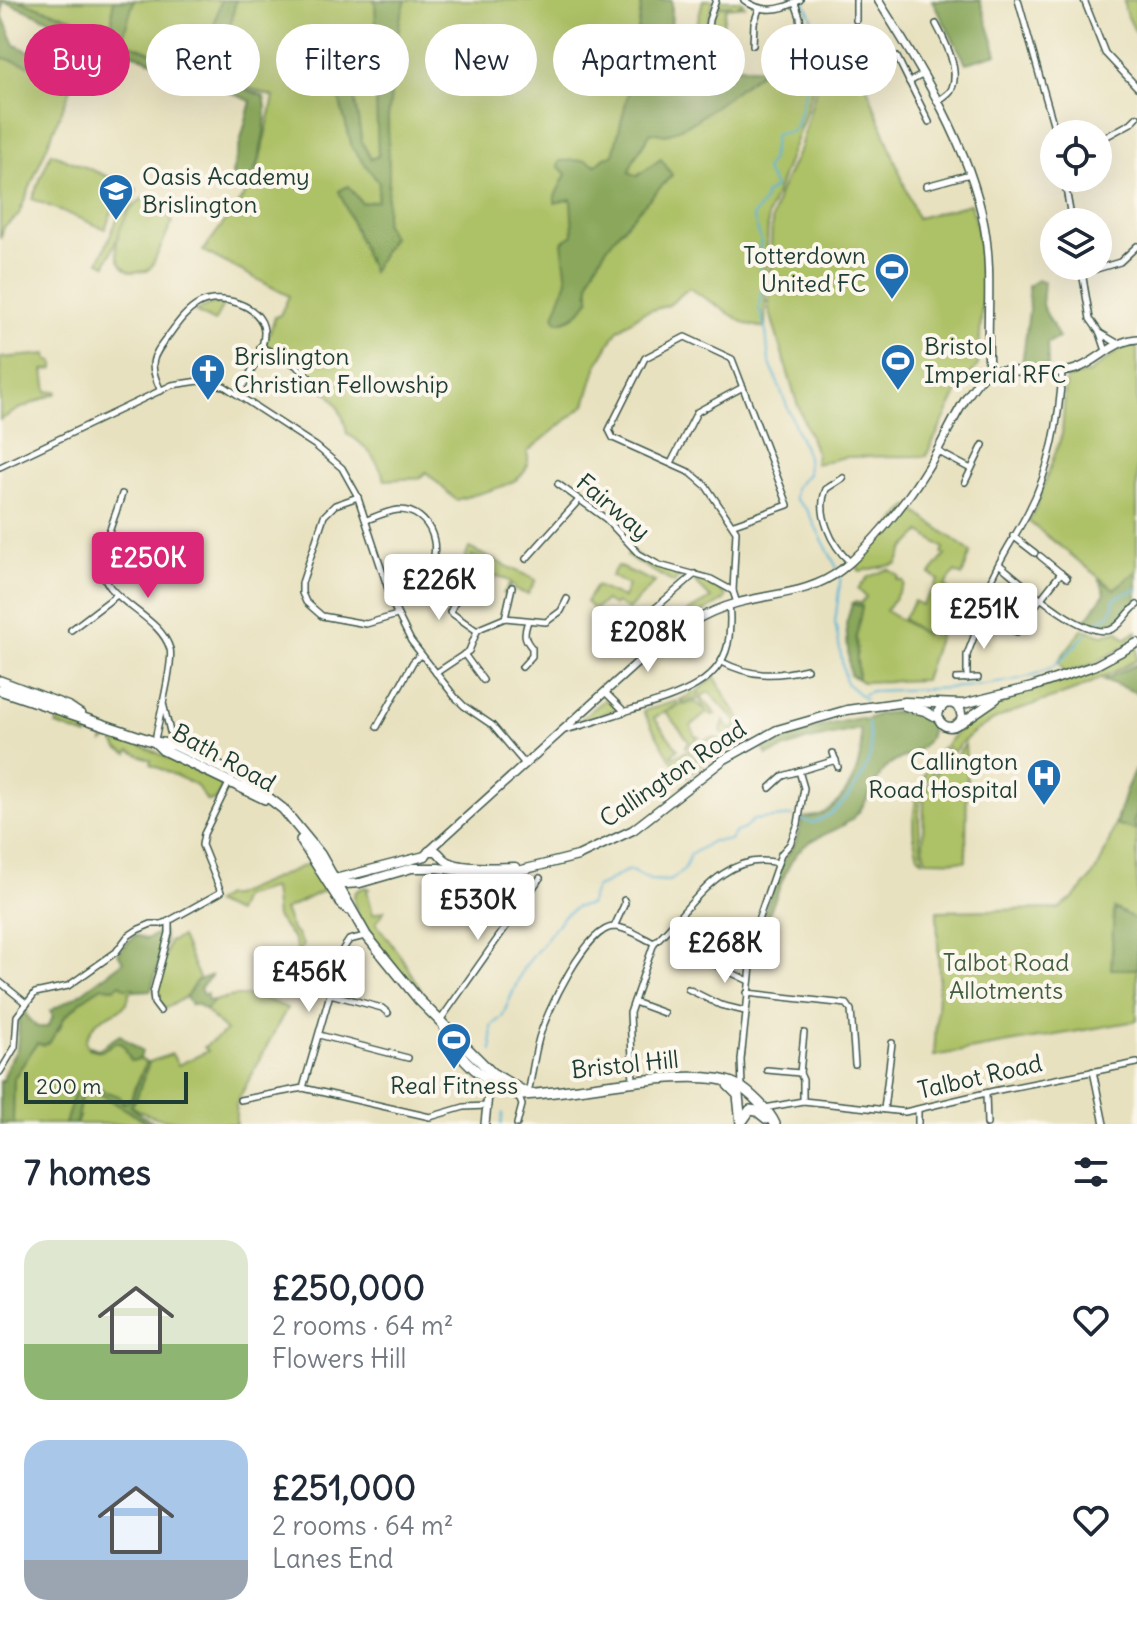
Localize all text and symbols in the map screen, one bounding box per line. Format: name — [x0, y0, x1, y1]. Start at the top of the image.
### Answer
chip: Buy — [24, 24, 130, 96]
chip: Rent — [146, 24, 260, 96]
chip: Filters — [276, 24, 409, 96]
chip: New — [425, 24, 537, 96]
chip: Apartment — [553, 24, 745, 96]
chip: House — [761, 24, 897, 96]
map controls — [1040, 120, 1112, 280]
button: locate — [1040, 120, 1112, 192]
place label: Oasis Academy Brislington — [142, 161, 310, 219]
school or university icon: Oasis Academy Brislington — [97, 172, 135, 222]
button: layers — [1040, 208, 1112, 280]
place label: Totterdown United FC — [743, 240, 866, 298]
sports icon: Totterdown United FC — [873, 251, 911, 301]
place label: Bristol Imperial RFC — [924, 331, 1066, 389]
place label: Brislington Christian Fellowship — [234, 341, 449, 399]
sports icon: Bristol Imperial RFC — [879, 342, 917, 392]
church icon: Brislington Christian Fellowship — [189, 352, 227, 402]
street label: Fairway — [571, 467, 657, 546]
pin: £250K — [92, 532, 204, 600]
text: £250K — [110, 541, 186, 574]
pin: £226K — [383, 554, 495, 622]
text: £226K — [402, 563, 476, 596]
pin: £251K — [928, 583, 1040, 651]
text: £251K — [949, 592, 1019, 625]
pin: £208K — [592, 606, 704, 674]
text: £208K — [610, 615, 686, 648]
street label: Callington Road — [594, 713, 751, 833]
street label: Bath Road — [168, 717, 281, 798]
place label: Callington Road Hospital — [868, 746, 1018, 804]
hospital icon: Callington Road Hospital — [1025, 757, 1063, 807]
pin: £530K — [422, 874, 534, 942]
text: £530K — [440, 883, 516, 916]
pin: £268K — [669, 917, 781, 985]
text: £268K — [688, 926, 762, 959]
pin: £456K — [253, 946, 365, 1014]
park label: Talbot Road Allotments — [943, 947, 1069, 1005]
text: £456K — [272, 955, 346, 988]
sports icon: Real Fitness — [435, 1021, 473, 1071]
street label: Bristol Hill — [570, 1043, 680, 1085]
street label: Talbot Road — [915, 1047, 1045, 1105]
scale bar — [24, 1068, 188, 1104]
place label: Real Fitness — [390, 1070, 518, 1100]
text: 200 m — [36, 1072, 102, 1100]
icon: filters — [1069, 1150, 1113, 1194]
text: 7 homes — [24, 1151, 151, 1194]
text: £250,000 — [272, 1266, 425, 1309]
icon: home — [88, 1272, 184, 1368]
icon: heart — [1069, 1298, 1113, 1342]
text: 2 rooms · 64 m² — [272, 1309, 454, 1342]
text: Flowers Hill — [272, 1342, 406, 1375]
text: £251,000 — [272, 1466, 416, 1509]
icon: home — [88, 1472, 184, 1568]
icon: heart — [1069, 1498, 1113, 1542]
text: 2 rooms · 64 m² — [272, 1509, 454, 1542]
text: Lanes End — [272, 1542, 393, 1575]

